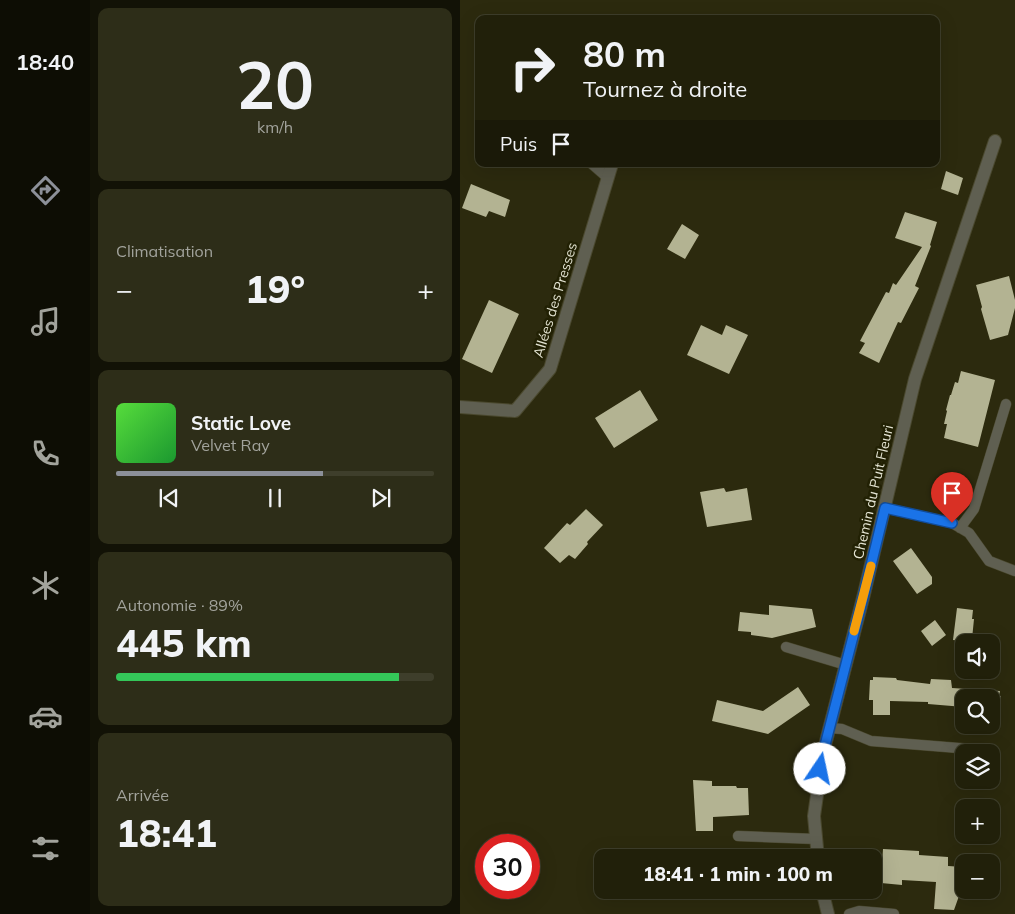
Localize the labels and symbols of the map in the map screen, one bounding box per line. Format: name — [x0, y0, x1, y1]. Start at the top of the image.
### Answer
street label: Allées des Presses — [529, 240, 581, 360]
street label: Chemin du Puit Fleuri — [849, 423, 897, 561]
pin — [931, 472, 973, 523]
position arrow — [793, 742, 845, 794]
speed limit sign: 30 — [475, 834, 540, 899]

